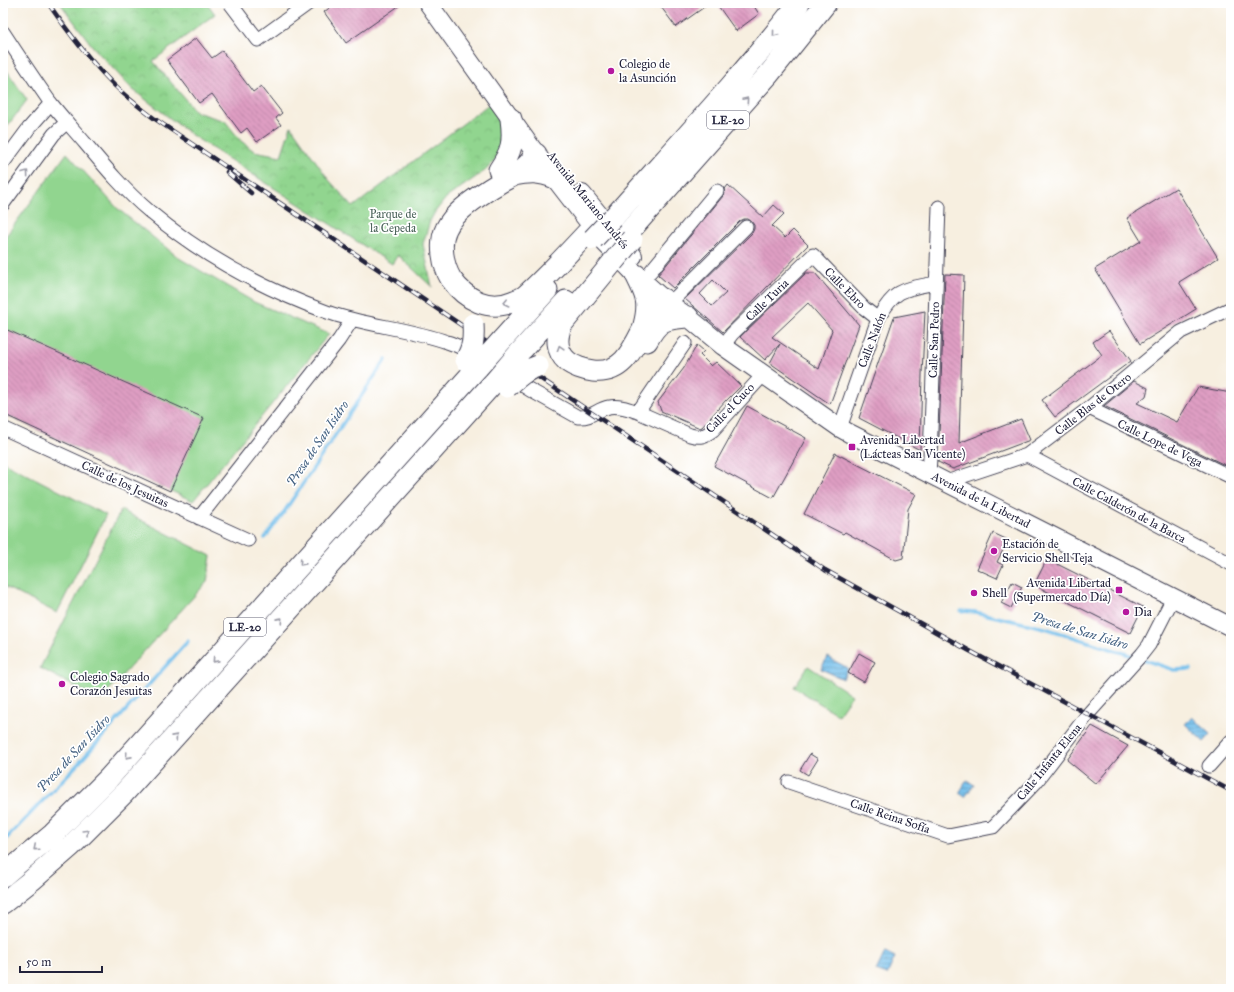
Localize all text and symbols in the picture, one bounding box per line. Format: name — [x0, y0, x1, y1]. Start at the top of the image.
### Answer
one-way arrow — [773, 29, 780, 36]
place label: Colegio de la Asunción — [619, 57, 677, 85]
marker: Colegio de la Asunción — [606, 66, 616, 76]
one-way arrow — [741, 97, 748, 105]
road number: LE-20 — [707, 111, 749, 129]
street label: Avenida Mariano Andrés — [544, 148, 632, 252]
one-way arrow — [21, 170, 28, 177]
park label: Parque de la Cepeda — [370, 207, 417, 235]
street label: Calle Ebro — [822, 265, 868, 311]
street label: Calle Turia — [743, 275, 792, 324]
one-way arrow — [503, 299, 509, 307]
street label: Calle San Pedro — [926, 302, 942, 378]
street label: Calle Nalón — [855, 310, 889, 370]
one-way arrow — [556, 345, 565, 352]
street label: Calle Blas de Otero — [1052, 370, 1134, 438]
street label: Calle el Cuco — [703, 380, 757, 436]
water label: Presa de San Isidro — [283, 398, 352, 490]
street label: Calle Lope de Vega — [1115, 416, 1206, 471]
place label: Avenida Libertad (Lácteas San Vicente) — [859, 433, 965, 461]
marker: Avenida Libertad (Lácteas San Vicente) — [847, 442, 857, 452]
street label: Calle de los Jesuitas — [79, 458, 171, 511]
street label: Avenida de la Libertad — [928, 469, 1033, 531]
street label: Calle Calderón de la Barca — [1070, 474, 1189, 546]
place label: Estación de Servicio Shell Teja — [1002, 537, 1093, 565]
marker: Estación de Servicio Shell Teja — [989, 546, 999, 556]
one-way arrow — [300, 559, 307, 566]
place label: Avenida Libertad (Supermercado Día) — [1013, 576, 1111, 604]
marker: Avenida Libertad (Supermercado Día) — [1114, 585, 1124, 595]
place label: Shell — [982, 586, 1008, 600]
marker: Shell — [969, 588, 979, 598]
place label: Dia — [1134, 605, 1153, 619]
marker: Dia — [1121, 607, 1131, 617]
water label: Presa de San Isidro — [1029, 609, 1130, 653]
one-way arrow — [275, 617, 282, 624]
road number: LE-20 — [224, 618, 266, 636]
one-way arrow — [213, 655, 220, 663]
place label: Colegio Sagrado Corazón Jesuitas — [70, 670, 152, 699]
marker: Colegio Sagrado Corazón Jesuitas — [57, 679, 67, 689]
water label: Presa de San Isidro — [34, 712, 114, 796]
street label: Calle Infanta Elena — [1014, 720, 1085, 803]
one-way arrow — [170, 734, 177, 742]
one-way arrow — [126, 752, 133, 759]
street label: Calle Reina Sofía — [848, 796, 933, 837]
one-way arrow — [81, 829, 89, 837]
one-way arrow — [34, 844, 41, 851]
scale bar — [20, 948, 102, 974]
text: 50 m — [26, 955, 51, 969]

